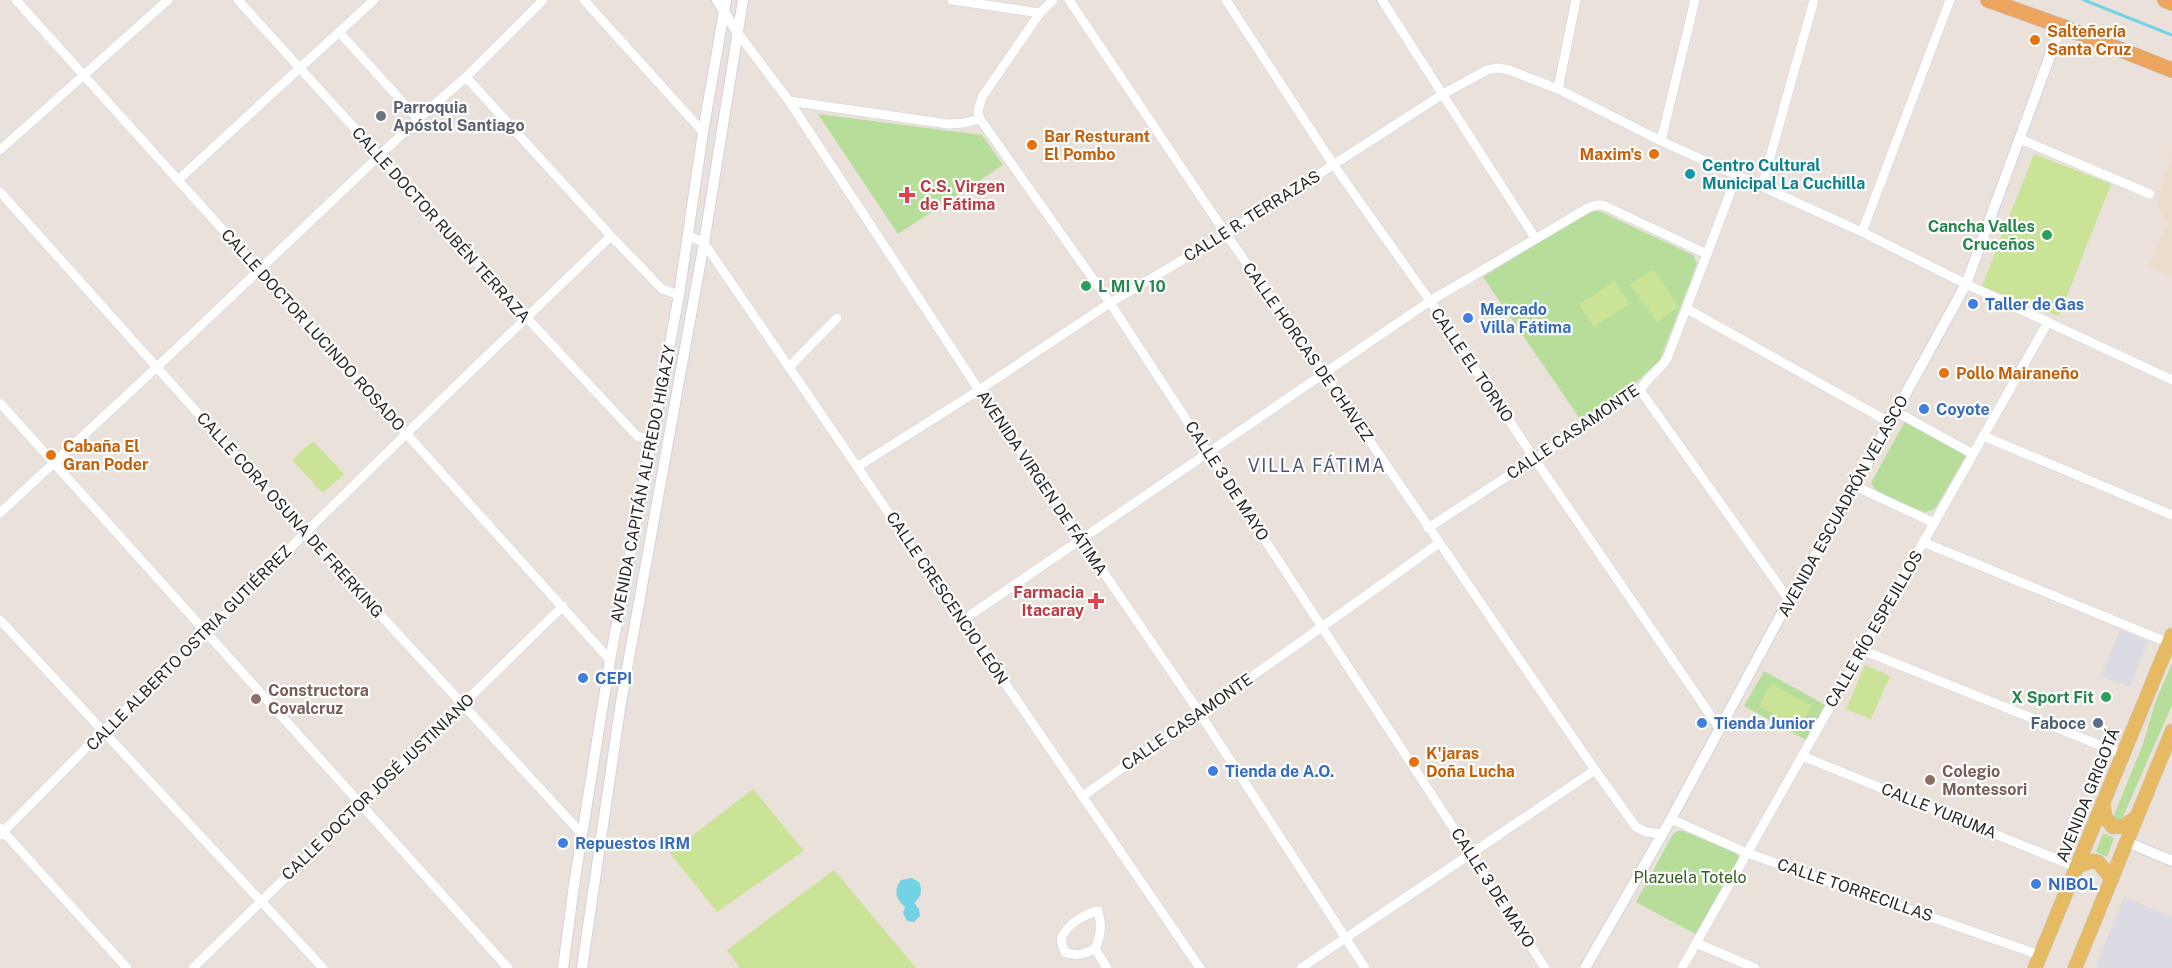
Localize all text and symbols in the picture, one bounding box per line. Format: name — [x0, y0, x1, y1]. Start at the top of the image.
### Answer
place label: Salteñería Santa Cruz — [2047, 22, 2131, 59]
marker: Salteñería Santa Cruz — [2028, 33, 2042, 47]
place label: Parroquia Apóstol Santiago — [393, 98, 525, 135]
marker: Parroquia Apóstol Santiago — [374, 109, 388, 123]
street label: CALLE DOCTOR RUBÉN TERRAZA — [348, 123, 535, 327]
place label: Bar Resturant El Pombo — [1044, 127, 1150, 164]
marker: Bar Resturant El Pombo — [1025, 138, 1039, 152]
place label: Maxim's — [1580, 145, 1642, 164]
marker: Maxim's — [1647, 147, 1661, 161]
place label: Centro Cultural Municipal La Cuchilla — [1702, 156, 1865, 193]
street label: CALLE R. TERRAZAS — [1180, 166, 1324, 266]
marker: Centro Cultural Municipal La Cuchilla — [1683, 167, 1697, 181]
place label: C.S. Virgen de Fátima — [920, 177, 1005, 214]
marker: C.S. Virgen de Fátima — [898, 186, 916, 204]
place label: Cancha Valles Cruceños — [1928, 217, 2035, 254]
street label: CALLE DOCTOR LUCINDO ROSADO — [217, 225, 409, 435]
marker: Cancha Valles Cruceños — [2040, 228, 2054, 242]
street label: CALLE HORCAS DE CHAVEZ — [1239, 259, 1377, 445]
place label: L MI V 10 — [1098, 277, 1166, 296]
marker: L MI V 10 — [1079, 279, 1093, 293]
place label: Taller de Gas — [1985, 295, 2084, 314]
marker: Taller de Gas — [1966, 297, 1980, 311]
place label: Mercado Villa Fátima — [1480, 300, 1571, 337]
street label: CALLE EL TORNO — [1427, 304, 1517, 426]
marker: Mercado Villa Fátima — [1461, 311, 1475, 325]
street label: AVENIDA CAPITÁN ALFREDO HIGAZY — [606, 343, 679, 625]
place label: Pollo Mairaneño — [1956, 364, 2079, 383]
marker: Pollo Mairaneño — [1937, 366, 1951, 380]
street label: CALLE CASAMONTE — [1503, 381, 1643, 483]
street label: AVENIDA VIRGEN DE FÁTIMA — [973, 386, 1112, 579]
street label: AVENIDA ESCUADRÓN VELASCO — [1773, 392, 1912, 620]
place label: Coyote — [1936, 400, 1990, 419]
marker: Coyote — [1917, 402, 1931, 416]
street label: CALLE CORA OSUNA DE FRERKING — [193, 408, 387, 622]
street label: CALLE 3 DE MAYO — [1181, 418, 1273, 544]
place label: Cabaña El Gran Poder — [63, 437, 149, 474]
marker: Cabaña El Gran Poder — [44, 448, 58, 462]
district label: VILLA FÁTIMA — [1248, 454, 1386, 476]
street label: CALLE CRESCENCIO LEÓN — [882, 508, 1013, 688]
street label: CALLE ALBERTO OSTRIA GUTIÉRREZ — [82, 541, 296, 755]
street label: CALLE RÍO ESPEJILLOS — [1820, 547, 1927, 711]
place label: Farmacia Itacaray — [1013, 583, 1084, 620]
marker: Farmacia Itacaray — [1089, 594, 1103, 608]
place label: CEPI — [595, 669, 632, 688]
street label: CALLE CASAMONTE — [1118, 670, 1256, 774]
marker: CEPI — [576, 671, 590, 685]
place label: Constructora Covalcruz — [268, 681, 369, 718]
place label: X Sport Fit — [2011, 688, 2094, 707]
street label: CALLE DOCTOR JOSÉ JUSTINIANO — [277, 689, 478, 884]
marker: X Sport Fit — [2099, 690, 2113, 704]
marker: Constructora Covalcruz — [249, 692, 263, 706]
place label: Tienda Junior — [1714, 714, 1815, 733]
place label: Faboce — [2030, 714, 2086, 733]
marker: Tienda Junior — [1695, 716, 1709, 730]
marker: Faboce — [2091, 716, 2105, 730]
street label: AVENIDA GRIGOTÁ — [2051, 725, 2124, 865]
place label: K'jaras Doña Lucha — [1426, 744, 1515, 781]
marker: K'jaras Doña Lucha — [1407, 755, 1421, 769]
place label: Tienda de A.O. — [1225, 762, 1334, 781]
place label: Colegio Montessori — [1942, 762, 2027, 799]
marker: Tienda de A.O. — [1206, 764, 1220, 778]
marker: Colegio Montessori — [1923, 773, 1937, 787]
street label: CALLE YURUMA — [1879, 779, 1999, 843]
street label: CALLE 3 DE MAYO — [1447, 825, 1539, 951]
place label: Repuestos IRM — [575, 834, 690, 853]
marker: Repuestos IRM — [556, 836, 570, 850]
street label: CALLE TORRECILLAS — [1775, 854, 1935, 926]
park label: Plazuela Totelo — [1634, 868, 1746, 887]
place label: NIBOL — [2048, 875, 2098, 894]
marker: NIBOL — [2029, 877, 2043, 891]

